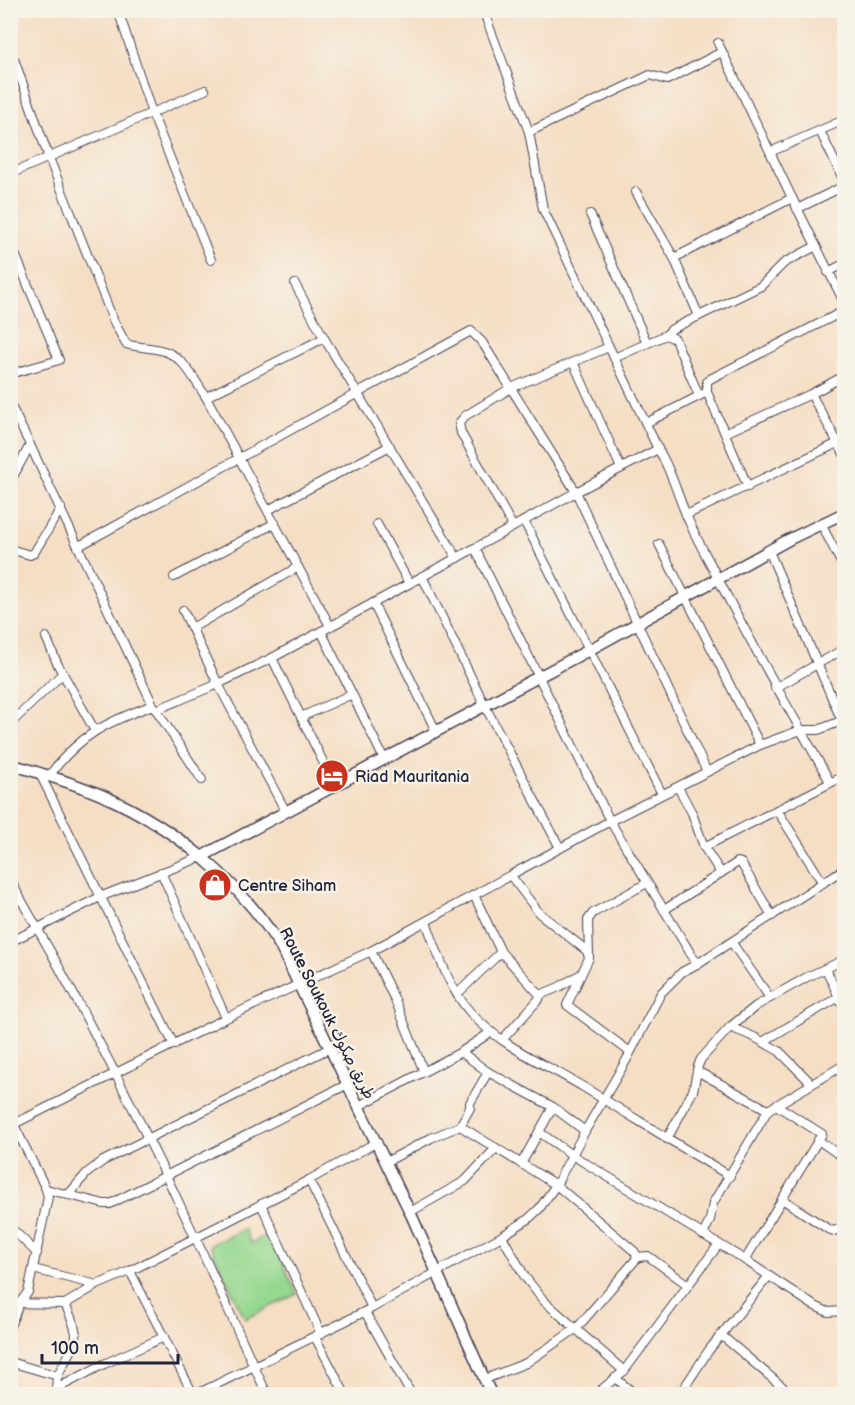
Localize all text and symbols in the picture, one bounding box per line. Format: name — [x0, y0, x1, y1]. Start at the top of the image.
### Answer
hotel icon: Riad Mauritania — [314, 758, 350, 794]
place label: Riad Mauritania — [355, 768, 469, 787]
shop icon: Centre Siham — [197, 867, 233, 903]
place label: Centre Siham — [238, 877, 336, 896]
street label: Route Soukouk طريق صكوك — [275, 924, 378, 1103]
scale bar — [42, 1327, 178, 1365]
text: 100 m — [51, 1338, 99, 1359]

